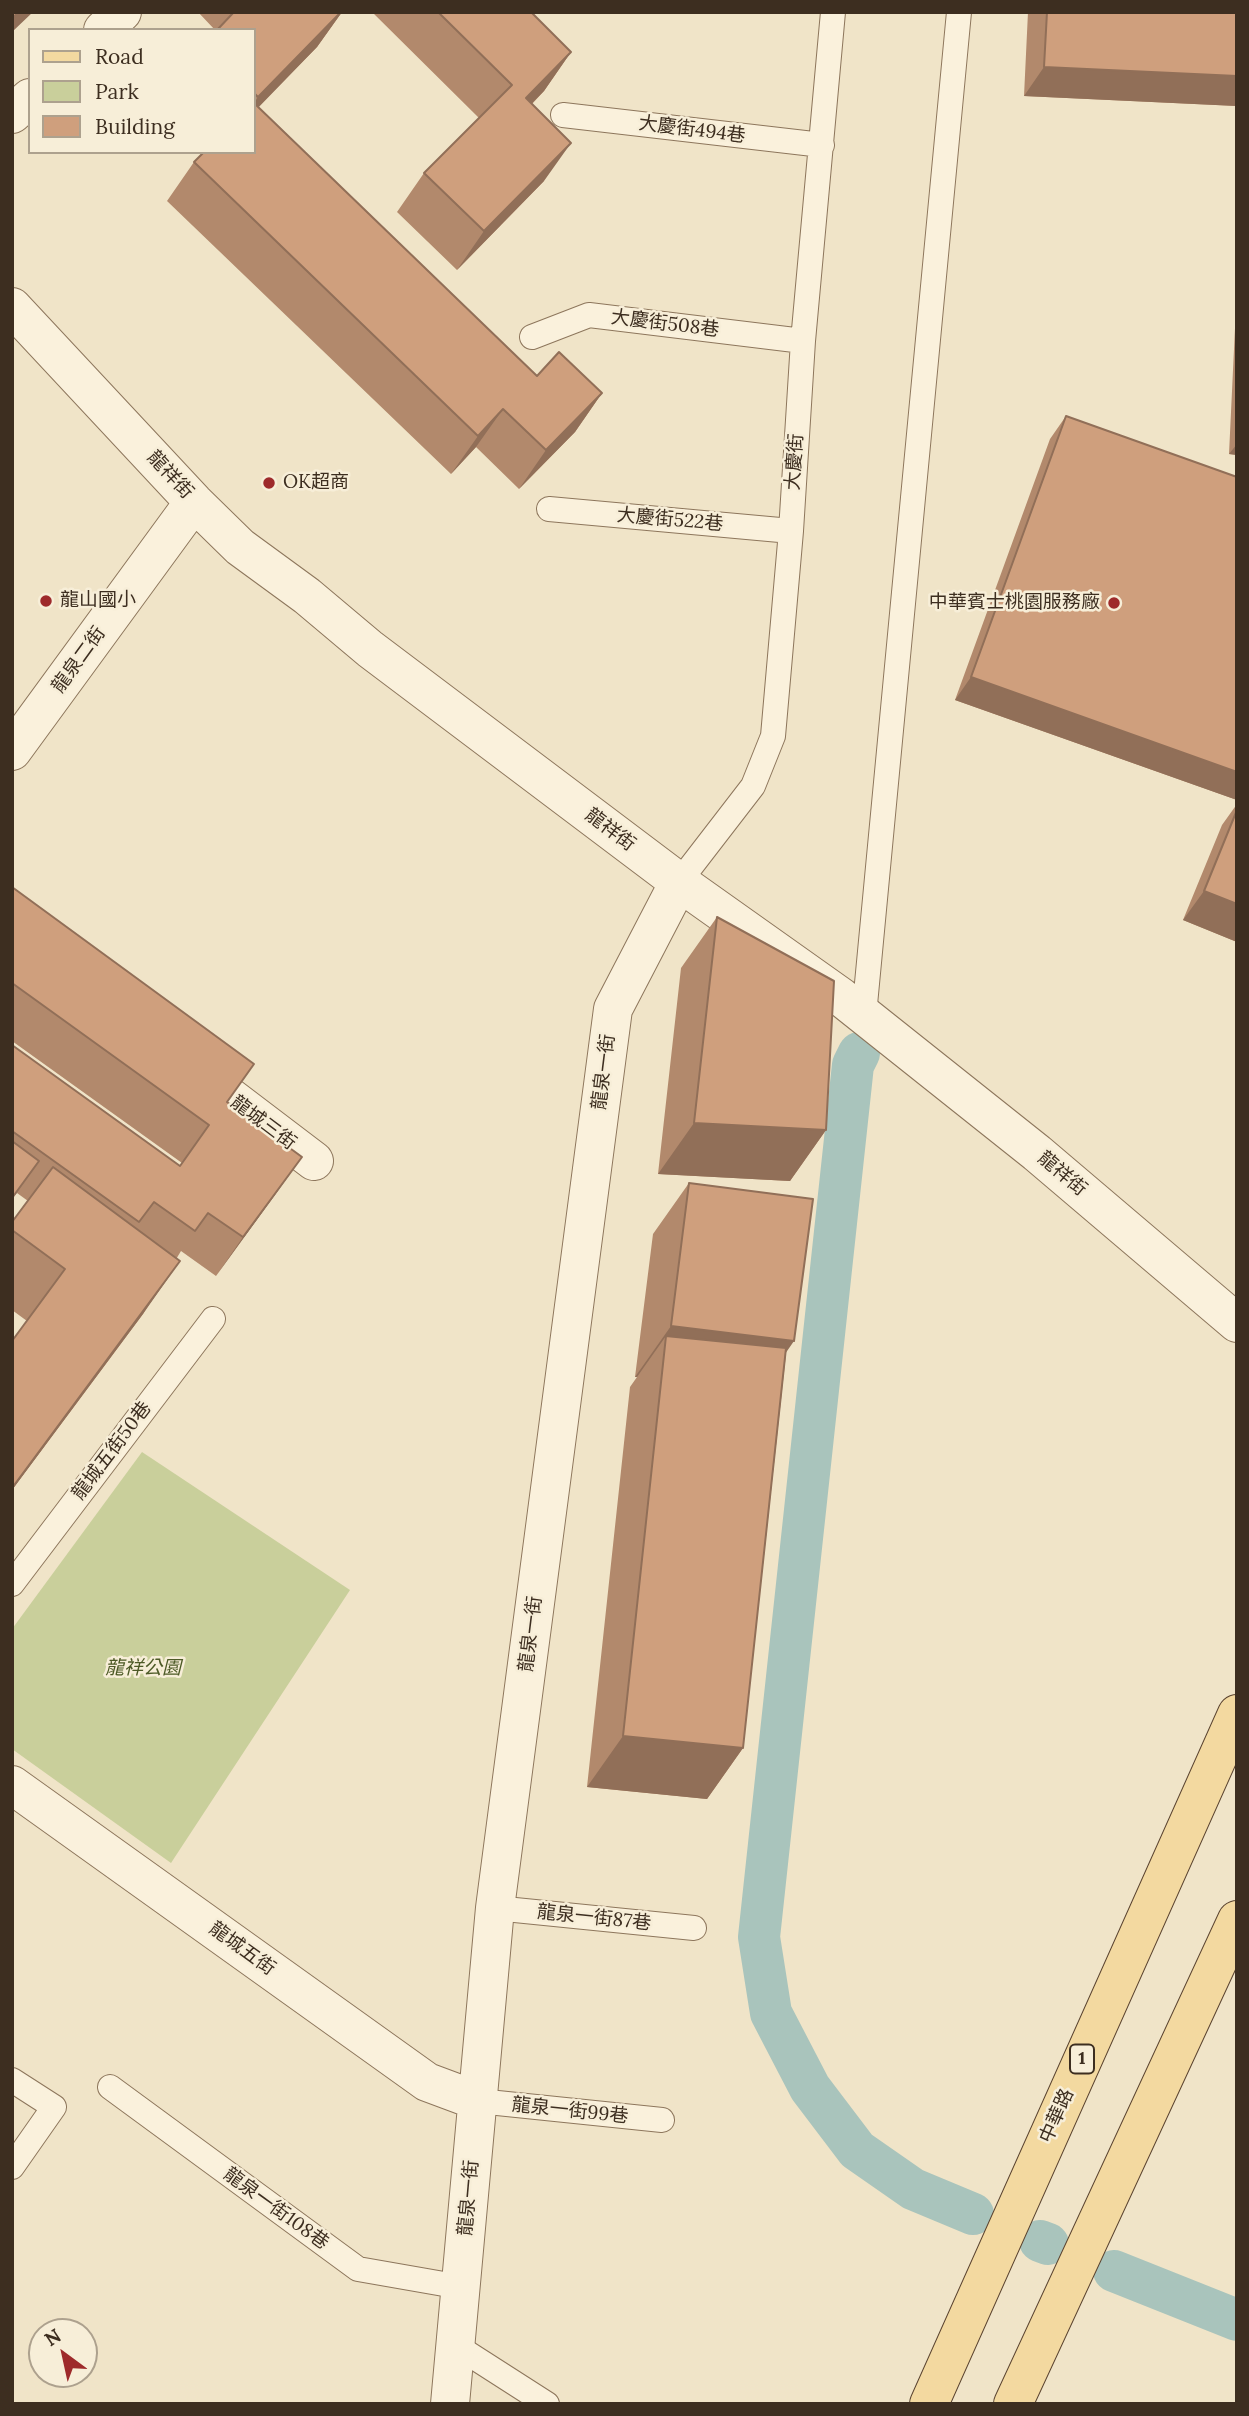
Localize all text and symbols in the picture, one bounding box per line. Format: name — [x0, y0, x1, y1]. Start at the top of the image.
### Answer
legend — [28, 28, 256, 154]
text: Road — [95, 43, 144, 70]
text: Park — [95, 78, 139, 105]
street label: 大慶街494巷 — [637, 112, 747, 148]
text: Building — [95, 113, 175, 140]
street label: 大慶街508巷 — [610, 306, 720, 342]
street label: 大慶街 — [782, 433, 808, 491]
street label: 龍祥街 — [142, 446, 198, 504]
place label: OK超商 — [283, 472, 349, 494]
marker: OK超商 — [261, 475, 277, 491]
street label: 大慶街522巷 — [616, 504, 724, 536]
place label: 龍山國小 — [60, 590, 136, 612]
place label: 中華賓士桃園服務廠 — [929, 592, 1100, 614]
marker: 龍山國小 — [38, 593, 54, 609]
marker: 中華賓士桃園服務廠 — [1106, 595, 1122, 611]
street label: 龍泉二街 — [47, 623, 111, 697]
street label: 龍祥街 — [580, 804, 640, 856]
street label: 龍泉一街 — [588, 1033, 620, 1111]
street label: 龍城三街 — [226, 1091, 300, 1155]
street label: 龍祥街 — [1033, 1147, 1091, 1201]
street label: 龍城五街50巷 — [68, 1397, 156, 1505]
street label: 龍泉一街 — [515, 1595, 547, 1673]
park label: 龍祥公園 — [105, 1658, 181, 1680]
street label: 龍泉一街87巷 — [536, 1901, 652, 1935]
street label: 龍城五街 — [205, 1917, 279, 1981]
road number: 1 — [1070, 2045, 1094, 2074]
street label: 中華路 — [1035, 2085, 1079, 2147]
street label: 龍泉一街99巷 — [511, 2094, 629, 2128]
street label: 龍泉一街 — [454, 2159, 484, 2237]
street label: 龍泉一街108巷 — [219, 2163, 333, 2255]
north arrow — [28, 2318, 98, 2388]
text: N — [40, 2323, 65, 2351]

